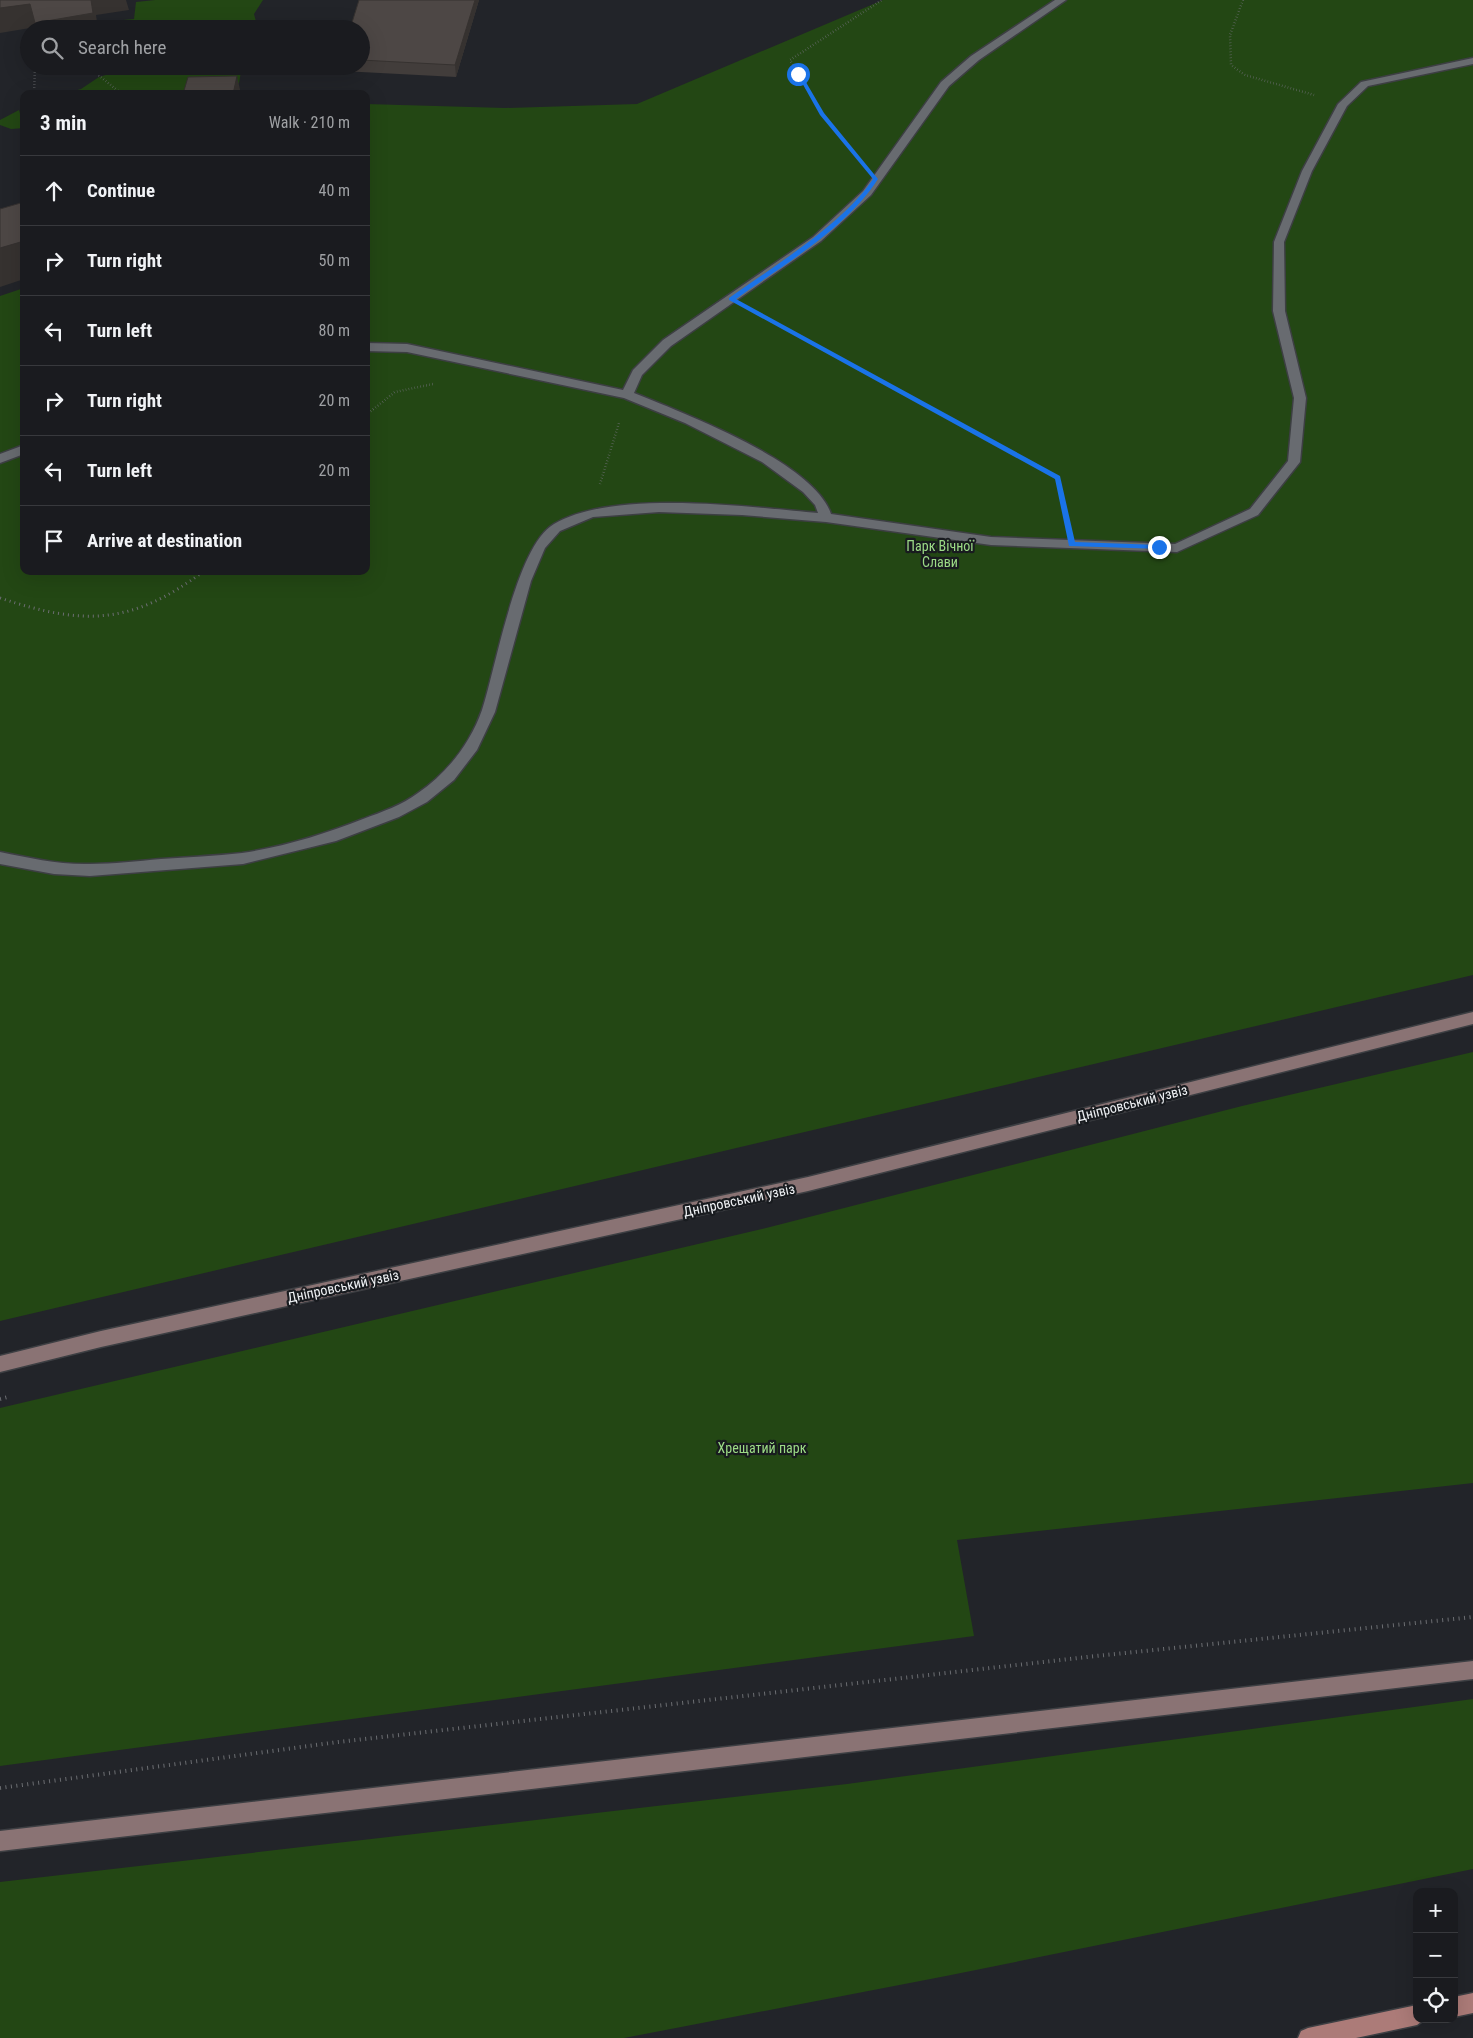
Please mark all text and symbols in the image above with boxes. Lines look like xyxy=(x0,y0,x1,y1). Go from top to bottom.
search box xyxy=(20,20,370,75)
icon: search xyxy=(38,34,66,62)
text: Search here xyxy=(78,36,166,59)
route start xyxy=(787,63,810,86)
text: 3 min xyxy=(40,111,87,135)
text: Walk · 210 m xyxy=(269,113,350,132)
icon: ahead xyxy=(40,177,68,205)
text: Continue xyxy=(87,179,155,202)
text: 40 m xyxy=(318,181,350,200)
icon: right xyxy=(40,247,68,275)
text: Turn right xyxy=(87,249,162,272)
text: 50 m xyxy=(318,251,350,270)
icon: left xyxy=(40,317,68,345)
text: Turn left xyxy=(87,319,152,342)
text: 80 m xyxy=(318,321,350,340)
icon: right xyxy=(40,387,68,415)
text: Turn right xyxy=(87,389,162,412)
text: 20 m xyxy=(318,391,350,410)
icon: left xyxy=(40,457,68,485)
text: Turn left xyxy=(87,459,152,482)
text: 20 m xyxy=(318,461,350,480)
icon: arrive xyxy=(40,527,68,555)
text: Arrive at destination xyxy=(87,529,242,552)
route end xyxy=(1148,536,1171,559)
park label: Парк Вічної Слави xyxy=(906,538,974,570)
street label: Дніпровський узвіз xyxy=(1075,1081,1189,1125)
street label: Дніпровський узвіз xyxy=(682,1180,796,1220)
street label: Дніпровський узвіз xyxy=(286,1266,400,1306)
park label: Хрещатий парк xyxy=(718,1440,807,1456)
map controls xyxy=(1413,1888,1458,2023)
button: + xyxy=(1413,1888,1458,1933)
button: − xyxy=(1413,1933,1458,1978)
button: locate xyxy=(1413,1978,1458,2023)

